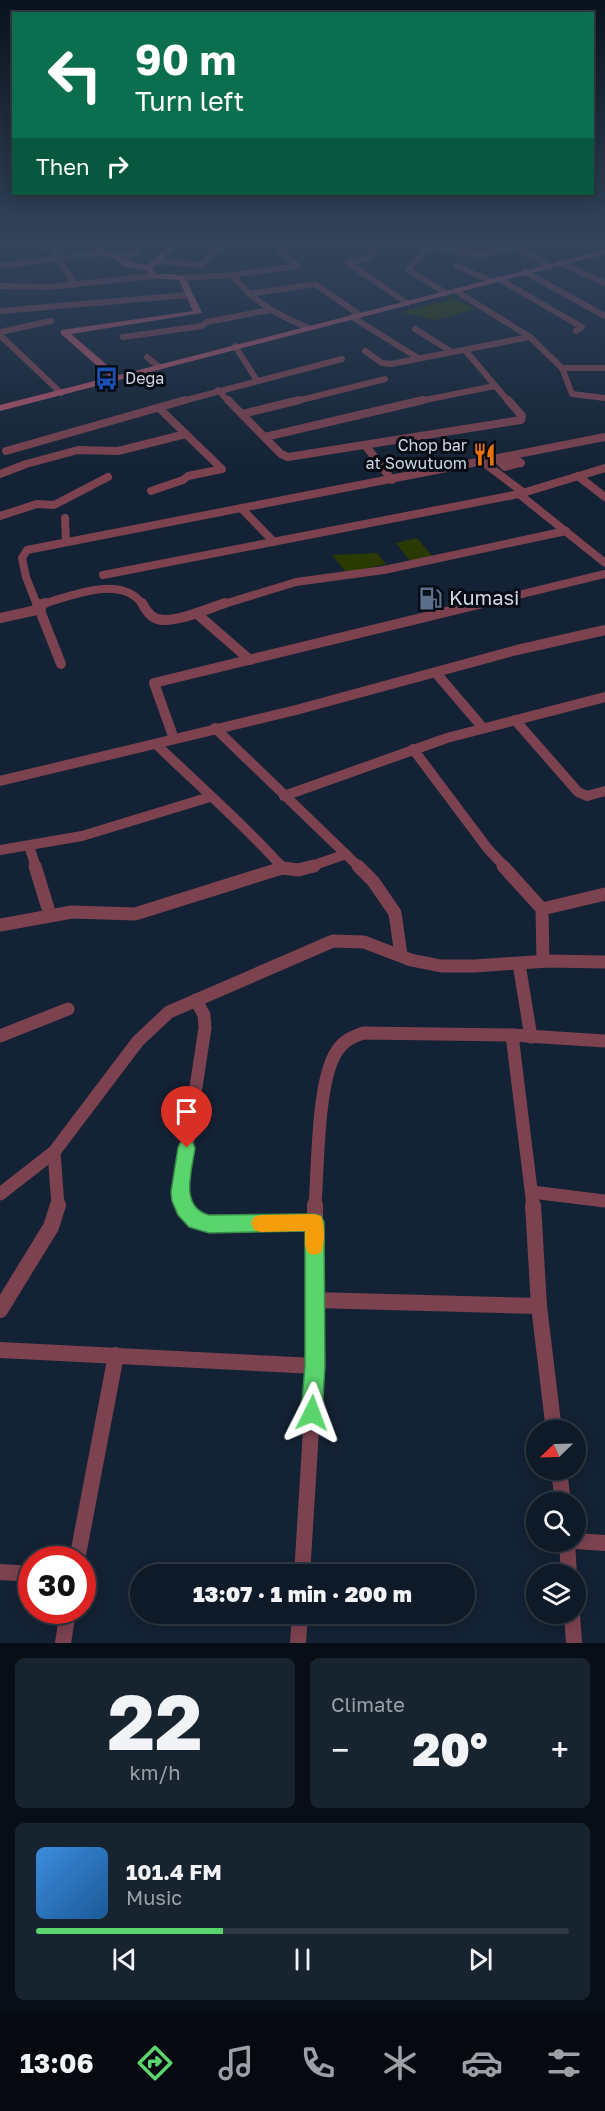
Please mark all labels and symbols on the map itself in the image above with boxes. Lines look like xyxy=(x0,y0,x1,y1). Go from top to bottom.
bus stop icon: Dega xyxy=(94,365,120,391)
place label: Dega xyxy=(125,368,164,388)
place label: Chop bar at Sowutuom xyxy=(366,435,467,473)
restaurant icon: Chop bar at Sowutuom xyxy=(472,441,498,467)
fuel station icon: Kumasi xyxy=(418,585,444,611)
place label: Kumasi xyxy=(449,585,519,609)
pin xyxy=(161,1086,212,1148)
position arrow xyxy=(280,1381,344,1445)
north arrow xyxy=(526,1420,586,1480)
speed limit sign: 30 xyxy=(18,1546,96,1624)

